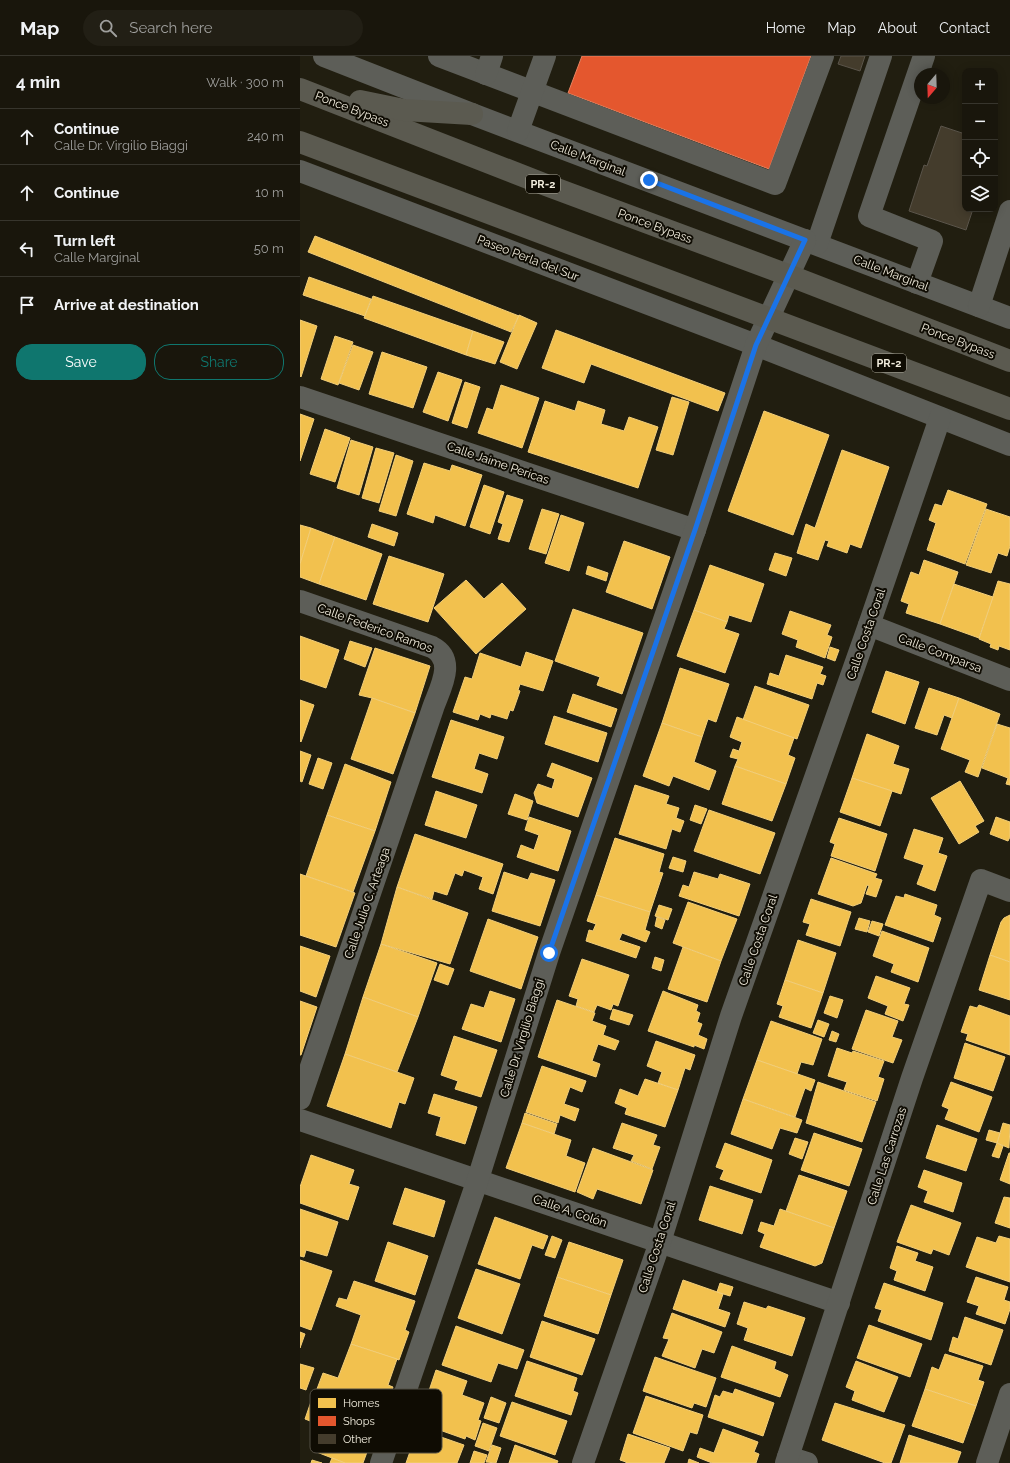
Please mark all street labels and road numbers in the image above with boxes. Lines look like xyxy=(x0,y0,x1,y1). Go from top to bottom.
street label: Ponce Bypass xyxy=(313,88,391,130)
street label: Calle Marginal xyxy=(548,137,628,179)
road number: PR-2 xyxy=(526,175,560,193)
street label: Ponce Bypass xyxy=(616,206,694,246)
street label: Paseo Perla del Sur xyxy=(475,232,581,284)
street label: Calle Marginal xyxy=(851,252,931,294)
street label: Ponce Bypass xyxy=(919,320,997,362)
road number: PR-2 xyxy=(872,354,906,372)
street label: Calle Jaime Pericas xyxy=(445,439,551,487)
street label: Calle Costa Coral xyxy=(844,586,888,681)
street label: Calle Federico Ramos xyxy=(316,601,435,655)
street label: Calle Comparsa xyxy=(896,631,984,675)
street label: Calle Julio C. Arteaga xyxy=(341,845,393,961)
street label: Calle Costa Coral xyxy=(736,892,780,987)
street label: Calle Dr. Virgilio Biaggi xyxy=(497,977,547,1099)
street label: Calle Las Carrozas xyxy=(865,1105,909,1207)
street label: Calle A. Colón xyxy=(531,1192,609,1230)
street label: Calle Costa Coral xyxy=(636,1199,679,1295)

